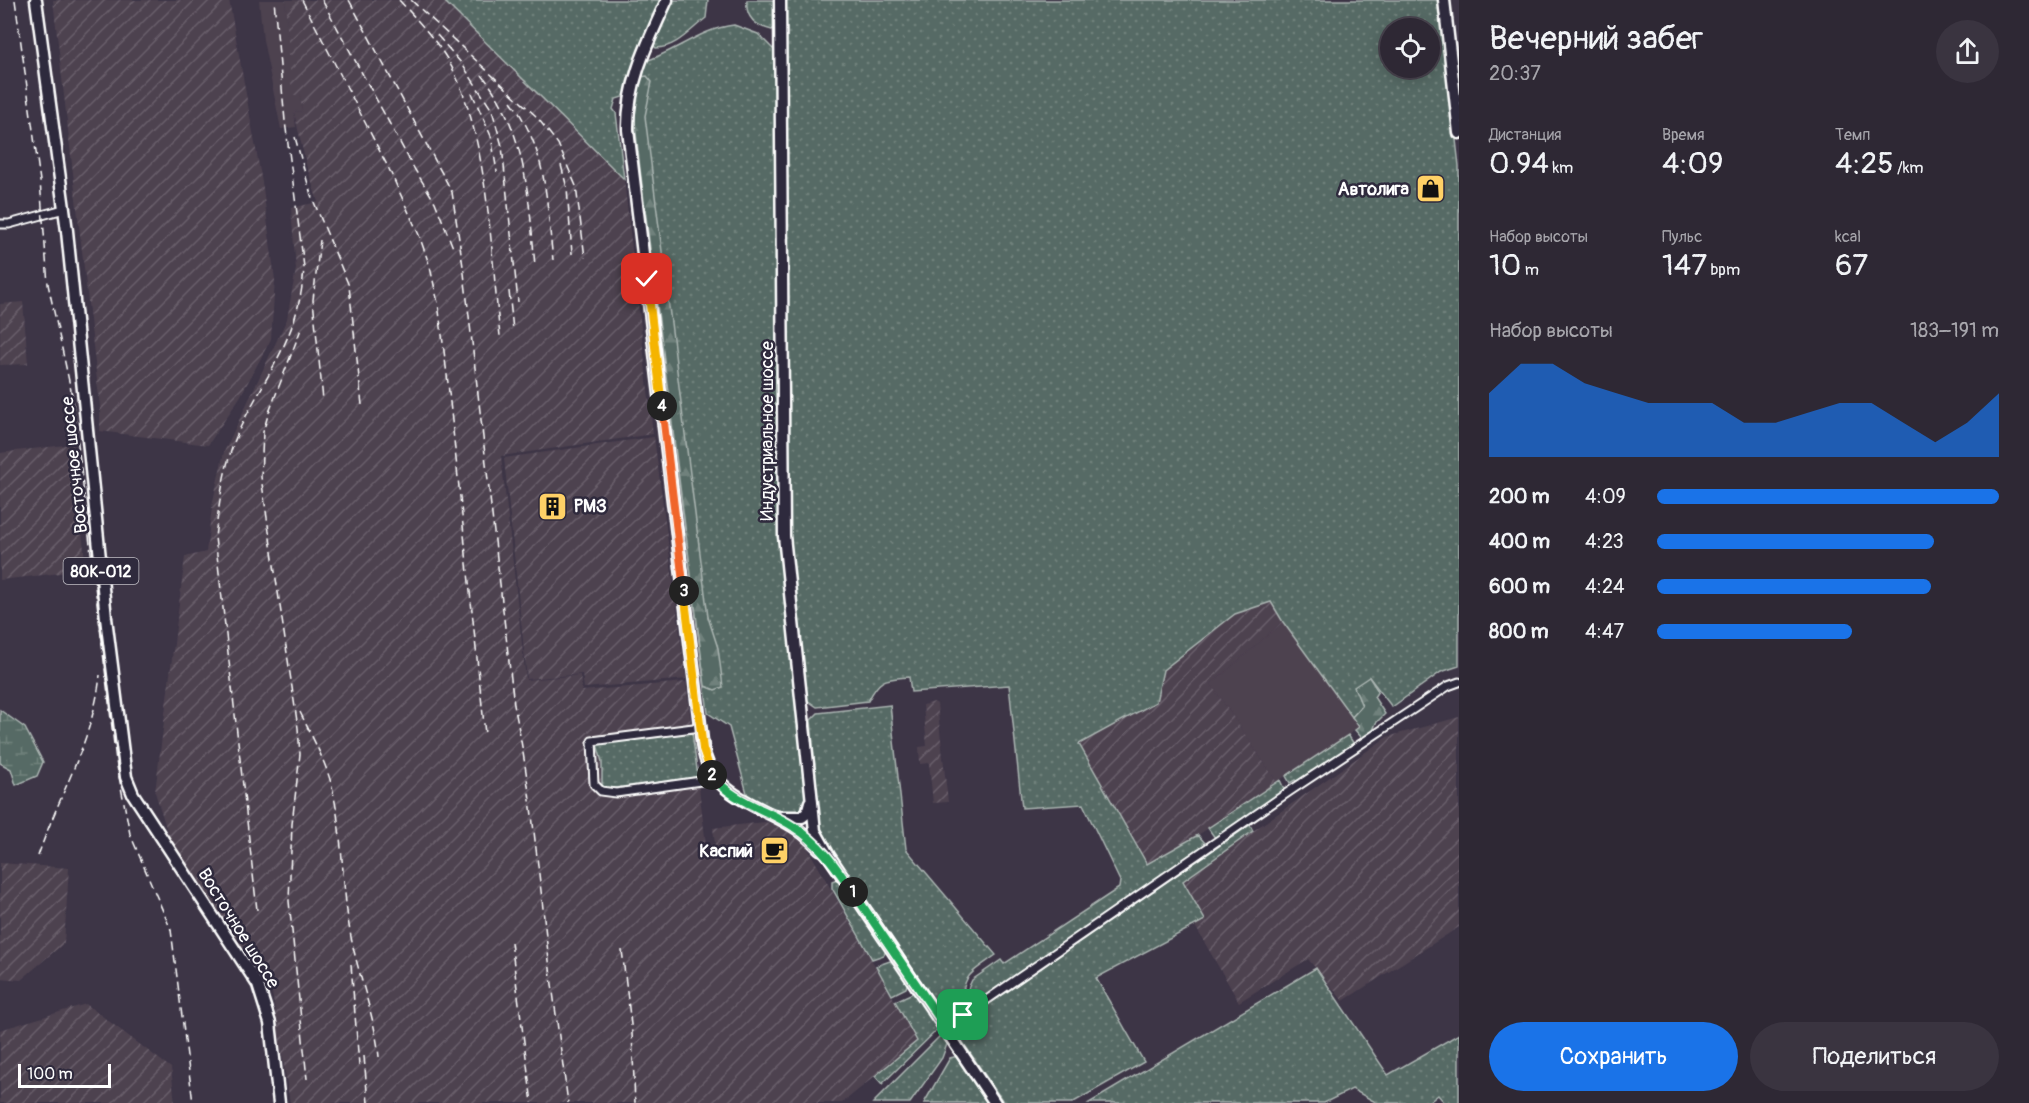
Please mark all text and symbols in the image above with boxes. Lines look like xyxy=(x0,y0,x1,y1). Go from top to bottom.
map controls xyxy=(1380,18,1440,78)
button: locate xyxy=(1380,18,1440,78)
text: Вечерний забег xyxy=(1489,18,1703,59)
button: share xyxy=(1936,20,1999,83)
text: 20:37 xyxy=(1489,61,1541,86)
text: Дистанция xyxy=(1489,125,1562,145)
text: Время xyxy=(1662,125,1705,145)
text: Темп xyxy=(1835,125,1870,145)
text: 0.94 xyxy=(1489,145,1549,182)
text: 4:09 xyxy=(1662,145,1723,182)
text: 4:25 xyxy=(1835,145,1893,182)
text: km xyxy=(1549,158,1573,178)
text: /km xyxy=(1893,158,1924,178)
shop icon: Автолига xyxy=(1414,173,1446,205)
place label: Автолига xyxy=(1338,178,1410,201)
text: Набор высоты xyxy=(1489,227,1588,247)
text: Пульс xyxy=(1662,227,1702,247)
text: kcal xyxy=(1835,227,1861,247)
text: 10 xyxy=(1489,247,1521,284)
text: 147 xyxy=(1662,247,1707,284)
text: 67 xyxy=(1835,247,1868,284)
pin xyxy=(621,253,672,304)
text: m xyxy=(1521,260,1539,280)
text: bpm xyxy=(1707,260,1740,280)
icon: check xyxy=(630,262,663,295)
text: Набор высоты xyxy=(1489,318,1613,343)
text: 183–191 m xyxy=(1910,318,1999,343)
street label: Индустриальное шоссе xyxy=(756,341,779,521)
pin: 4 xyxy=(647,391,677,421)
street label: Восточное шоссе xyxy=(56,395,93,534)
text: 4 xyxy=(657,396,667,416)
text: 200 m xyxy=(1489,484,1550,509)
text: 4:09 xyxy=(1585,484,1626,509)
building icon: РМЗ xyxy=(537,490,569,522)
place label: РМЗ xyxy=(574,495,607,518)
text: 400 m xyxy=(1489,529,1550,554)
text: 4:23 xyxy=(1585,529,1624,554)
road number: 80К-012 xyxy=(63,558,138,584)
text: 600 m xyxy=(1489,574,1550,599)
text: 4:24 xyxy=(1585,574,1625,599)
pin: 3 xyxy=(669,576,699,606)
text: 3 xyxy=(680,581,688,601)
text: 800 m xyxy=(1489,619,1549,644)
text: 4:47 xyxy=(1585,619,1624,644)
pin: 2 xyxy=(697,760,727,790)
text: 2 xyxy=(708,765,716,785)
cafe icon: Каспий xyxy=(758,835,790,867)
place label: Каспий xyxy=(699,840,753,863)
street label: Восточное шоссе xyxy=(192,864,285,993)
pin: 1 xyxy=(838,877,868,907)
text: 1 xyxy=(850,882,856,902)
pin xyxy=(937,989,988,1040)
icon: arrive xyxy=(946,998,979,1031)
button: Сохранить xyxy=(1489,1022,1738,1091)
button: Поделиться xyxy=(1750,1022,1999,1091)
scale bar xyxy=(18,1061,111,1088)
text: 100 m xyxy=(27,1064,73,1084)

